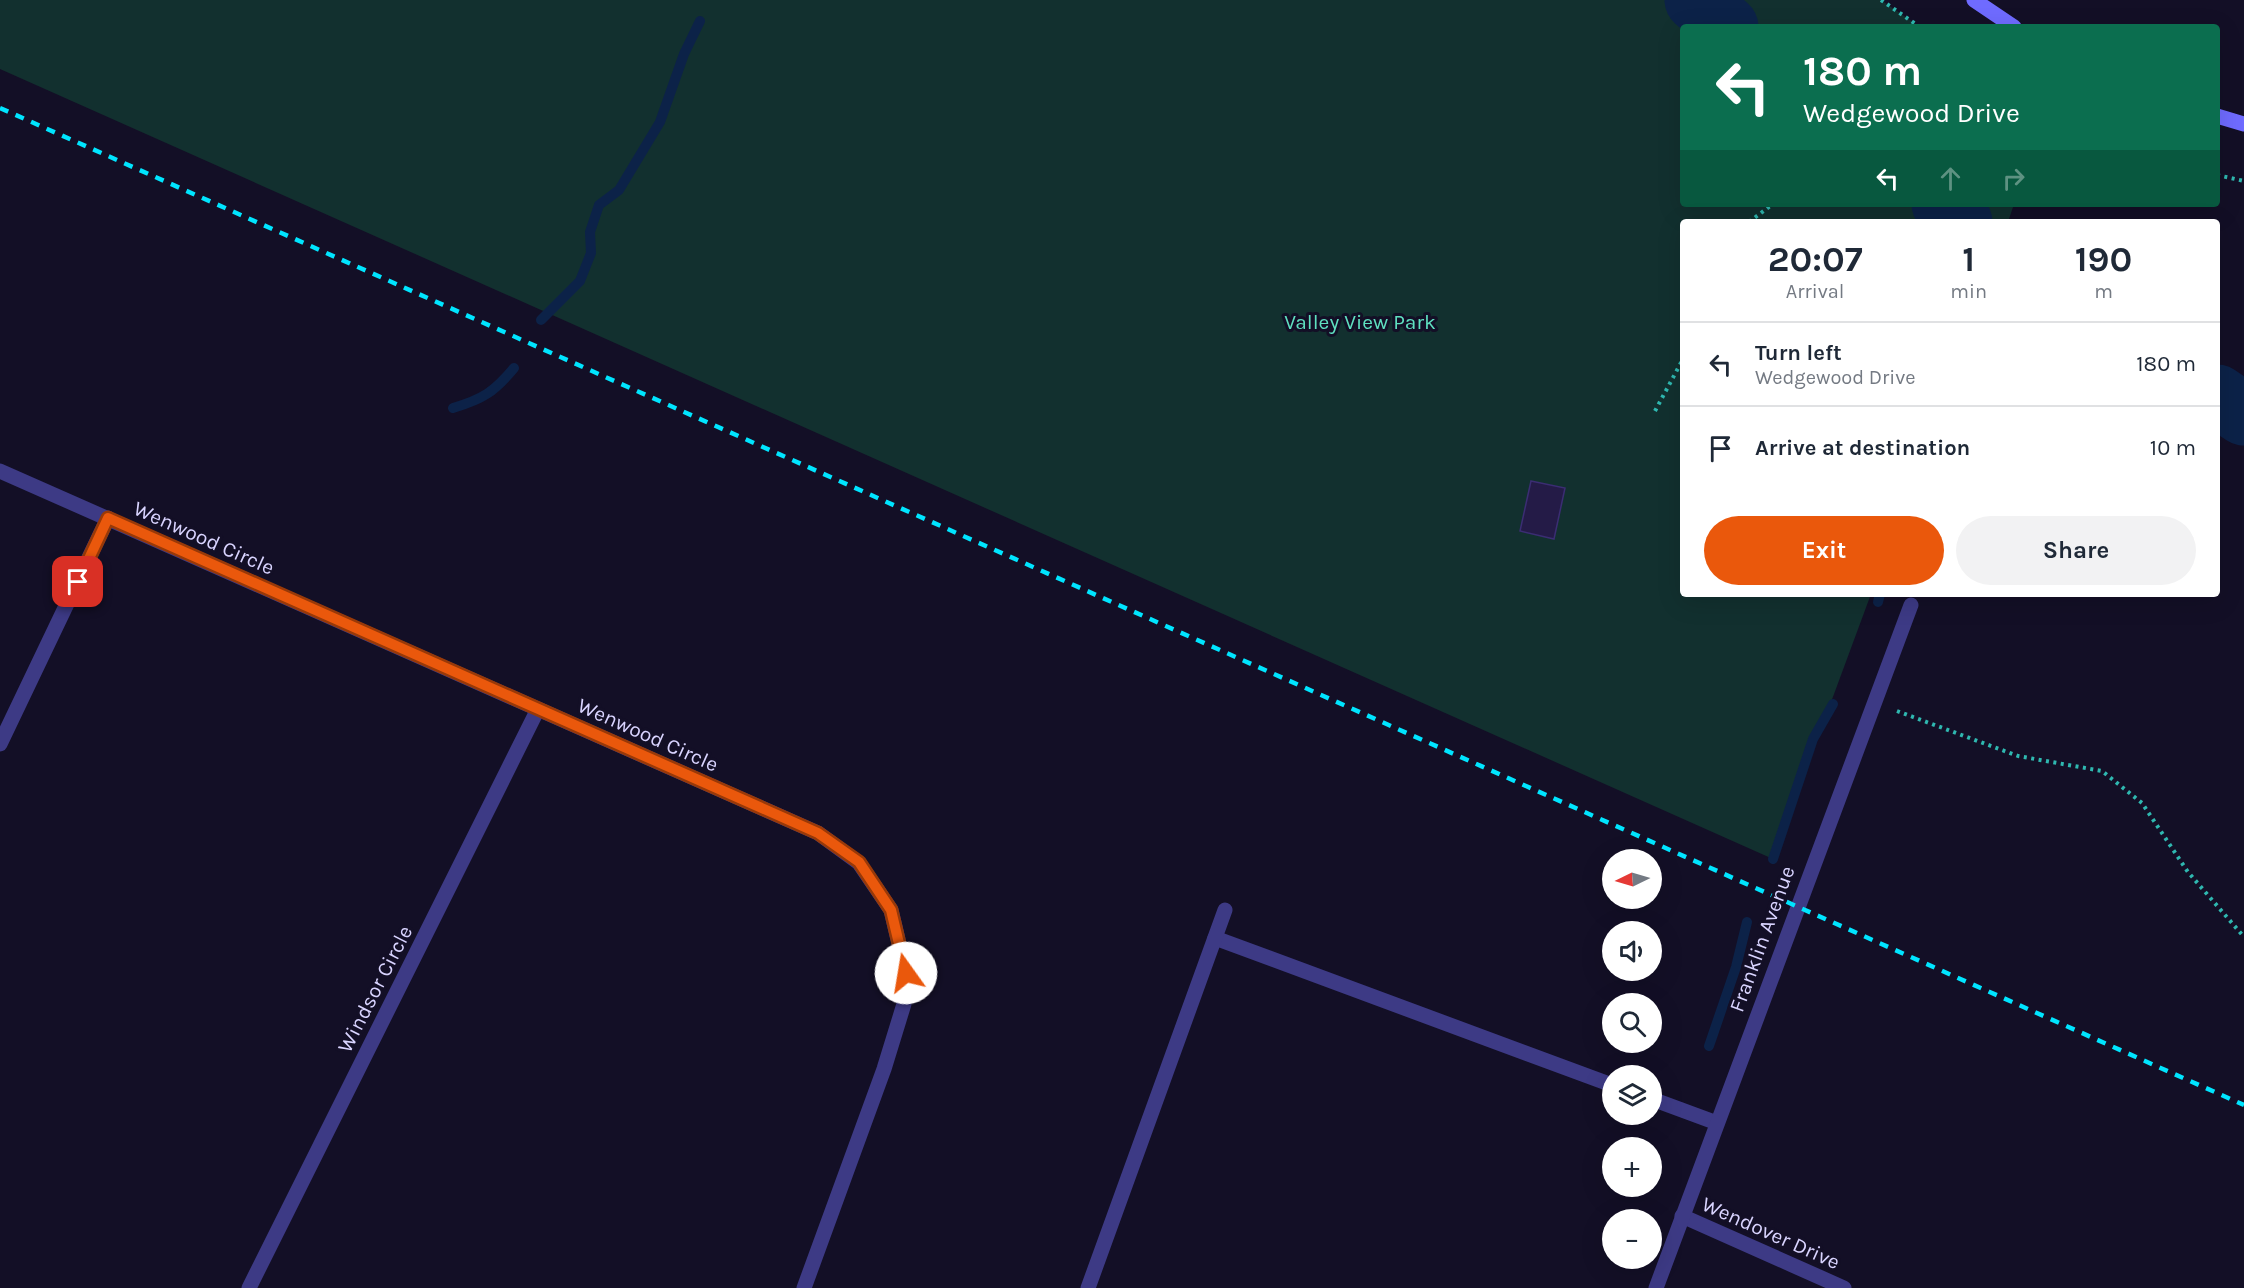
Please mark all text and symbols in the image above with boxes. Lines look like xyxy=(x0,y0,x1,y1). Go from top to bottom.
text: 180 m xyxy=(1803,46,1922,96)
icon: left xyxy=(1704,48,1782,126)
text: Wedgewood Drive xyxy=(1803,97,2020,129)
icon: left xyxy=(1871,162,1904,195)
icon: ahead xyxy=(1934,162,1967,195)
icon: right xyxy=(1997,162,2030,195)
text: 20:07 xyxy=(1768,238,1863,280)
text: 1 xyxy=(1962,238,1975,280)
text: 190 xyxy=(2075,238,2132,280)
text: Arrival xyxy=(1786,280,1844,303)
text: min xyxy=(1950,280,1987,303)
text: m xyxy=(2094,280,2113,303)
park label: Valley View Park xyxy=(1284,310,1436,334)
text: Turn left xyxy=(1755,340,1842,366)
icon: left xyxy=(1704,348,1737,381)
text: 180 m xyxy=(2136,351,2196,377)
text: Wedgewood Drive xyxy=(1755,366,1916,389)
icon: arrive xyxy=(1704,432,1737,465)
text: Arrive at destination xyxy=(1755,435,1970,461)
text: 10 m xyxy=(2150,435,2196,461)
street label: Wenwood Circle xyxy=(130,496,278,580)
button: Exit xyxy=(1704,516,1944,585)
button: Share xyxy=(1956,516,2196,585)
pin xyxy=(52,556,103,607)
icon: arrive xyxy=(61,565,94,598)
street label: Wenwood Circle xyxy=(574,693,722,777)
north arrow xyxy=(1602,849,1662,909)
map controls xyxy=(1602,849,1662,1269)
street label: Franklin Avenue xyxy=(1724,863,1800,1015)
street label: Windsor Circle xyxy=(333,921,417,1057)
button: sound xyxy=(1602,921,1662,981)
position arrow xyxy=(874,941,938,1005)
button: search xyxy=(1602,993,1662,1053)
button: layers xyxy=(1602,1065,1662,1125)
button: + xyxy=(1602,1137,1662,1197)
street label: Wendover Drive xyxy=(1698,1192,1844,1274)
button: − xyxy=(1602,1209,1662,1269)

